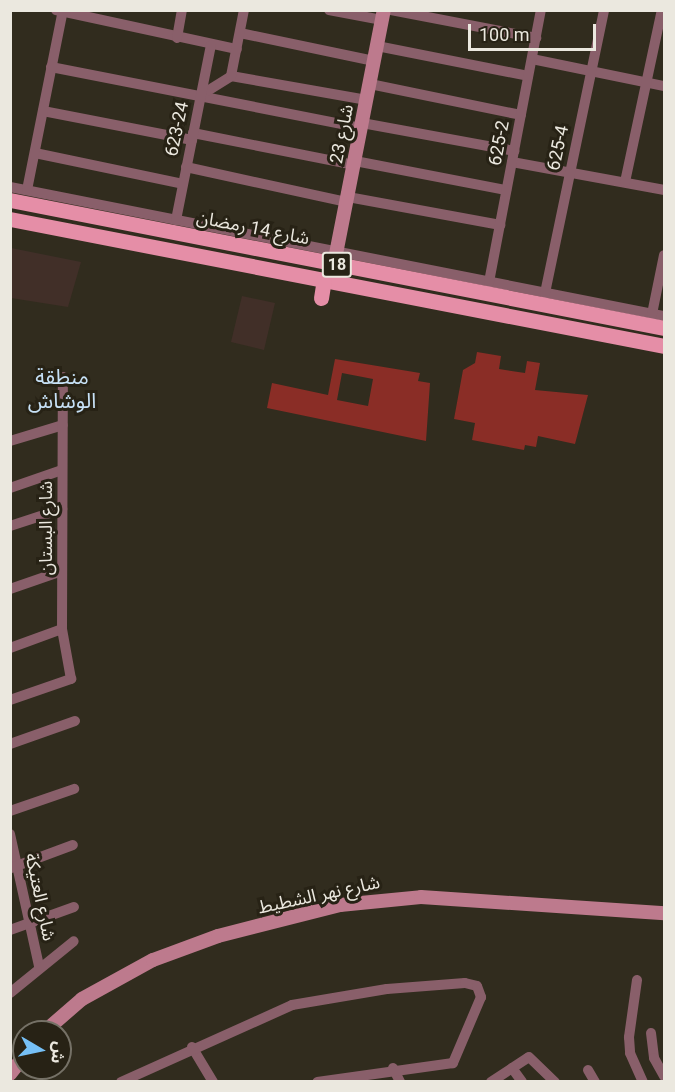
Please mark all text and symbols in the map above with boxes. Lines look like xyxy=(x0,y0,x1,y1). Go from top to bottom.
scale bar xyxy=(471,12,598,50)
text: 100 m xyxy=(479,24,530,45)
street label: 623-24 xyxy=(161,100,193,158)
street label: شارع 23 xyxy=(326,103,358,165)
street label: 625-2 xyxy=(484,119,514,167)
street label: 625-4 xyxy=(543,124,573,172)
street label: شارع 14 رمضان xyxy=(195,207,311,249)
road number: 18 xyxy=(320,252,354,278)
district label: منطقة الوشاش xyxy=(28,364,96,414)
street label: شارع البستان xyxy=(35,481,57,575)
street label: شارع العتيکة xyxy=(20,851,60,943)
street label: شارع نهر الشطيط xyxy=(256,872,382,918)
north arrow xyxy=(12,1020,72,1080)
text: ش xyxy=(47,1040,69,1065)

